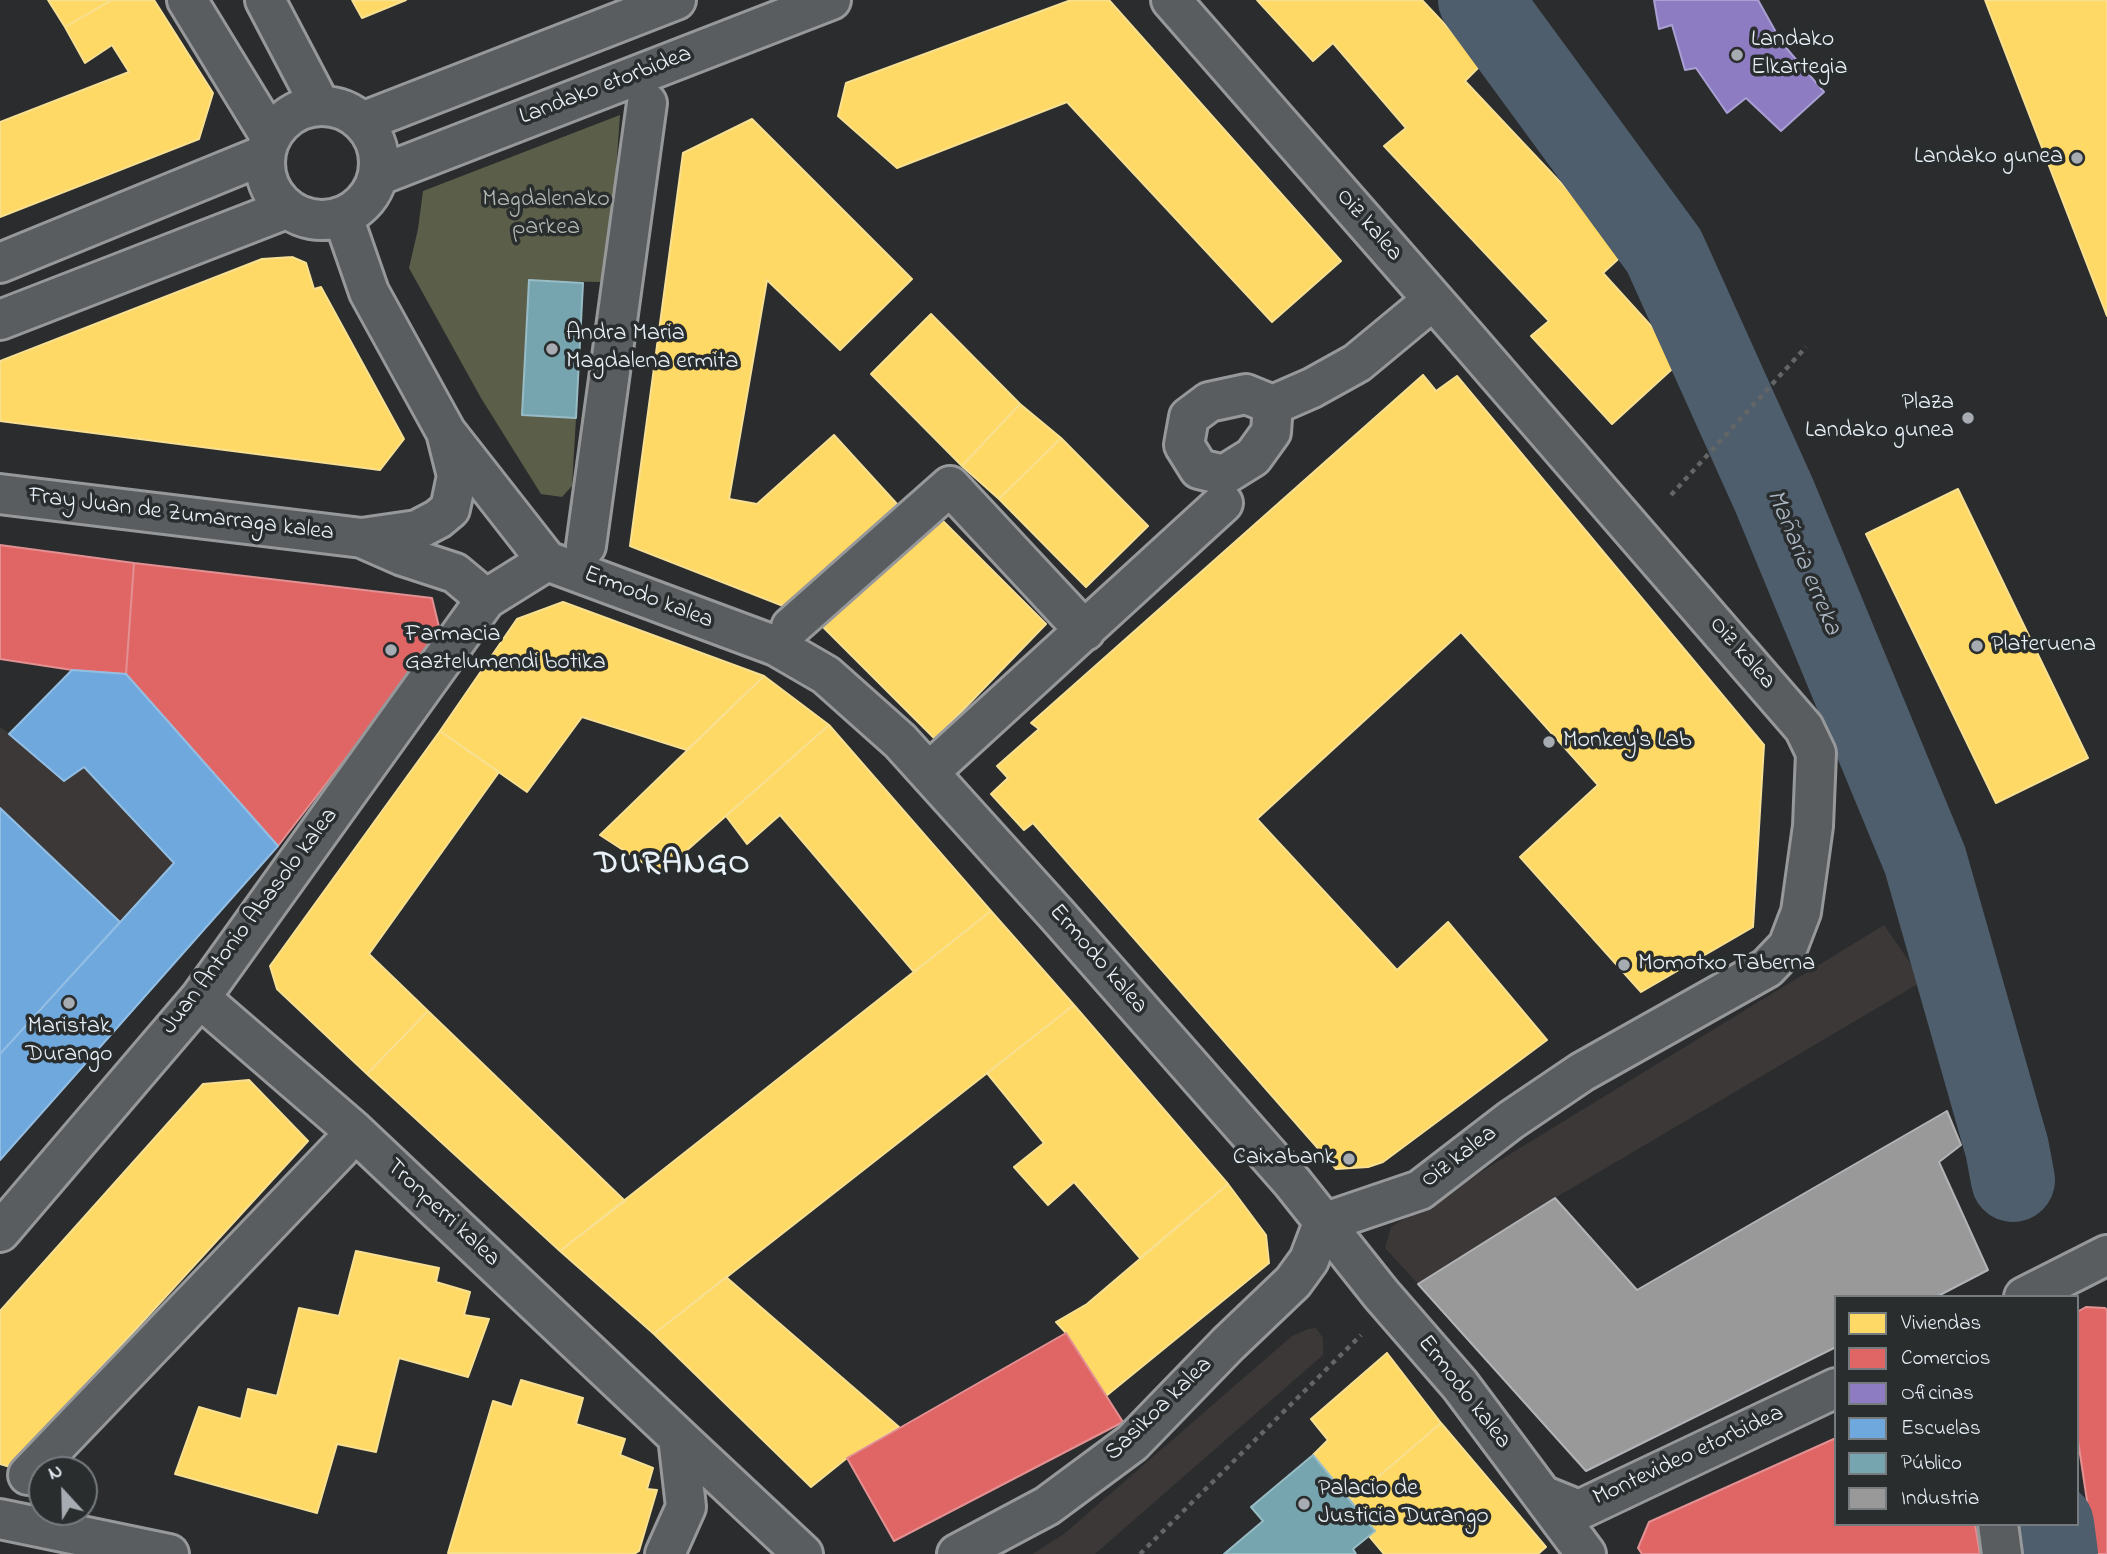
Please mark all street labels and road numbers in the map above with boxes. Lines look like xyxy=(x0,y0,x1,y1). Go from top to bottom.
street label: Landako etorbidea xyxy=(516,41,696,133)
street label: Oiz kalea xyxy=(1328,184,1408,268)
street label: Fray Juan de Zumarraga kalea xyxy=(27,483,335,549)
street label: Ermodo kalea xyxy=(579,561,717,637)
street label: Oiz kalea xyxy=(1701,612,1781,696)
street label: Juan Antonio Abasolo kalea xyxy=(156,803,346,1041)
street label: Ermodo kalea xyxy=(1041,899,1153,1021)
street label: Oiz kalea xyxy=(1416,1120,1504,1196)
street label: Tronperri kalea xyxy=(379,1154,505,1274)
street label: Ermodo kalea xyxy=(1410,1330,1516,1456)
street label: Sasikoa kalea xyxy=(1100,1352,1220,1468)
street label: Montevideo etorbidea xyxy=(1589,1400,1789,1514)

